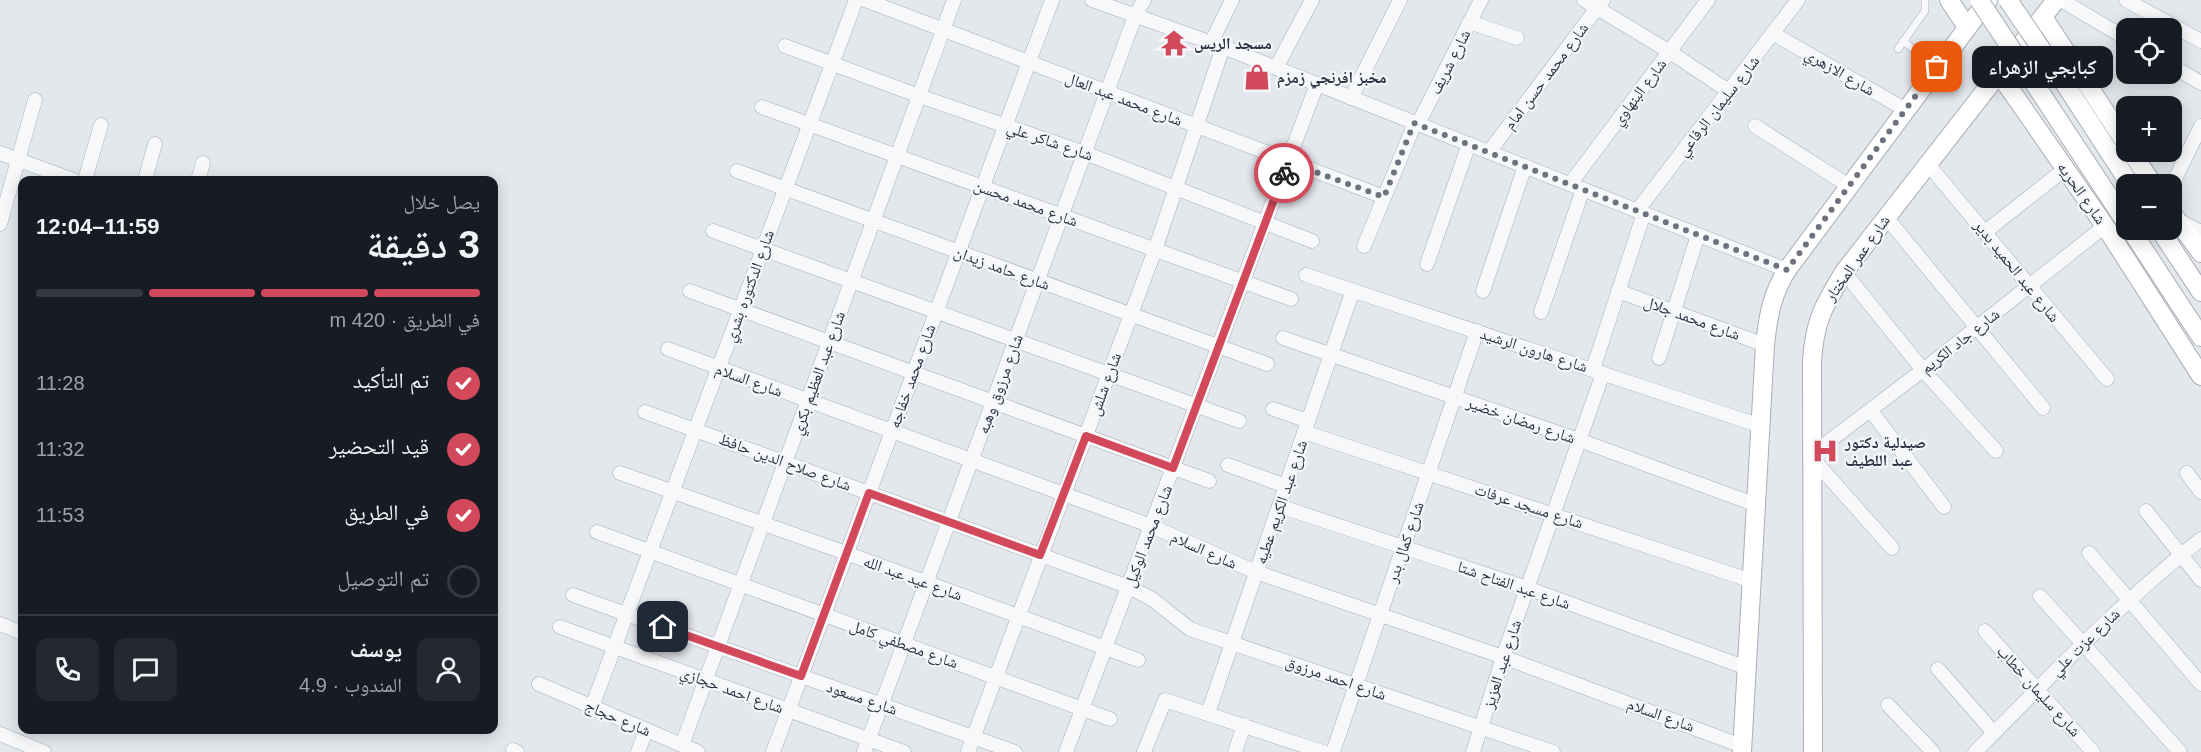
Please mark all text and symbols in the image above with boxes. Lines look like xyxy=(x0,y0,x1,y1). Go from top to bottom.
map controls xyxy=(2116,18,2182,240)
button: locate xyxy=(2116,18,2182,84)
street label: شارع محمد حسن امام xyxy=(1500,19,1593,134)
street label: شارع شريف xyxy=(1426,27,1475,98)
temple icon: مسجد الريس xyxy=(1159,28,1189,58)
place label: مسجد الريس xyxy=(1194,35,1272,53)
pin xyxy=(1911,41,1962,92)
street label: شارع الازهري xyxy=(1800,45,1878,102)
callout: كبابجي الزهراء xyxy=(1973,46,2114,88)
icon: bag xyxy=(1920,50,1953,83)
street label: شارع سليمان الرفاعي xyxy=(1673,52,1766,162)
street label: شارع البنهاوي xyxy=(1608,55,1673,131)
text: كبابجي الزهراء xyxy=(1988,56,2097,78)
shop icon: مخبز افرنجي زمزم xyxy=(1242,62,1272,92)
street label: شارع محمد عبد العال xyxy=(1063,69,1185,131)
place label: مخبز افرنجي زمزم xyxy=(1277,69,1387,89)
button: + xyxy=(2116,96,2182,162)
street label: شارع شاكر علي xyxy=(1003,118,1095,168)
courier xyxy=(1254,143,1314,203)
icon: bike xyxy=(1268,157,1301,190)
street label: شارع الحريه xyxy=(2053,159,2110,228)
button: − xyxy=(2116,174,2182,240)
street label: شارع محمد محسن xyxy=(971,176,1080,232)
text: يصل خلال xyxy=(403,191,480,213)
street label: شارع عمر المختار xyxy=(1821,212,1895,306)
text: 11:59–12:04 xyxy=(36,214,160,239)
street label: شارع عبد الحميد بدير xyxy=(1969,216,2063,327)
text: 3 دقيقة xyxy=(366,223,480,266)
street label: شارع الدكتوره بشري xyxy=(721,228,781,346)
street label: شارع حامد زيدان xyxy=(951,243,1052,295)
street label: شارع محمد جلال xyxy=(1641,293,1742,345)
street label: شارع جاد الكريم xyxy=(1917,305,2004,379)
text: في الطريق · 420 m xyxy=(330,309,480,331)
street label: شارع عبد العظيم بكري xyxy=(788,309,852,439)
street label: شارع محمد خفاجه xyxy=(885,322,941,431)
street label: شارع هارون الرشيد xyxy=(1477,325,1590,377)
street label: شارع مرزوق وهبه xyxy=(974,332,1028,437)
street label: شارع شلش xyxy=(1086,350,1126,418)
street label: شارع السلام xyxy=(712,360,785,402)
icon: check xyxy=(447,367,480,400)
text: تم التأكيد xyxy=(353,368,429,393)
text: 11:28 xyxy=(36,372,85,394)
street label: شارع رمضان خضير xyxy=(1463,393,1577,448)
street label: شارع صلاح الدين حافظ xyxy=(716,430,853,496)
icon: check xyxy=(447,433,480,466)
text: قيد التحضير xyxy=(329,434,429,459)
place label: صيدلية دكتور عبد اللطيف xyxy=(1844,434,1926,469)
hospital icon: صيدلية دكتور عبد اللطيف xyxy=(1810,436,1840,466)
text: 11:32 xyxy=(36,438,85,460)
street label: شارع عبد الكريم عطيه xyxy=(1252,438,1312,567)
street label: شارع مسجد عرفات xyxy=(1472,480,1585,533)
street label: شارع محمد الوكيل xyxy=(1121,483,1177,590)
icon: check xyxy=(447,499,480,532)
street label: شارع كمال بدر xyxy=(1383,499,1429,586)
text: في الطريق xyxy=(344,500,429,525)
text: 11:53 xyxy=(36,504,85,526)
street label: شارع السلام xyxy=(1168,528,1240,574)
street label: شارع عيد عبد الله xyxy=(861,552,965,606)
street label: شارع عبد الفتاح شتا xyxy=(1455,558,1572,614)
text: تم التوصيل xyxy=(337,566,429,591)
pin xyxy=(637,601,688,652)
street label: شارع عزت علي xyxy=(2047,605,2126,682)
icon: home xyxy=(646,610,679,643)
street label: شارع مصطفي كامل xyxy=(846,617,960,675)
street label: شارع عبد العزيز xyxy=(1479,618,1526,712)
text: يوسف xyxy=(350,637,402,662)
button: phone xyxy=(36,638,99,701)
button: chat xyxy=(114,638,177,701)
button: person xyxy=(417,638,480,701)
street label: شارع سليمان خطاب xyxy=(1992,642,2084,741)
street label: شارع احمد مرزوق xyxy=(1283,653,1389,705)
street label: شارع احمد حجازي xyxy=(677,663,786,720)
text: المندوب · 4.9 xyxy=(299,674,402,696)
street label: شارع مسعود xyxy=(824,678,900,720)
street label: شارع السلام xyxy=(1624,695,1697,737)
street label: شارع حجاج xyxy=(582,697,654,741)

